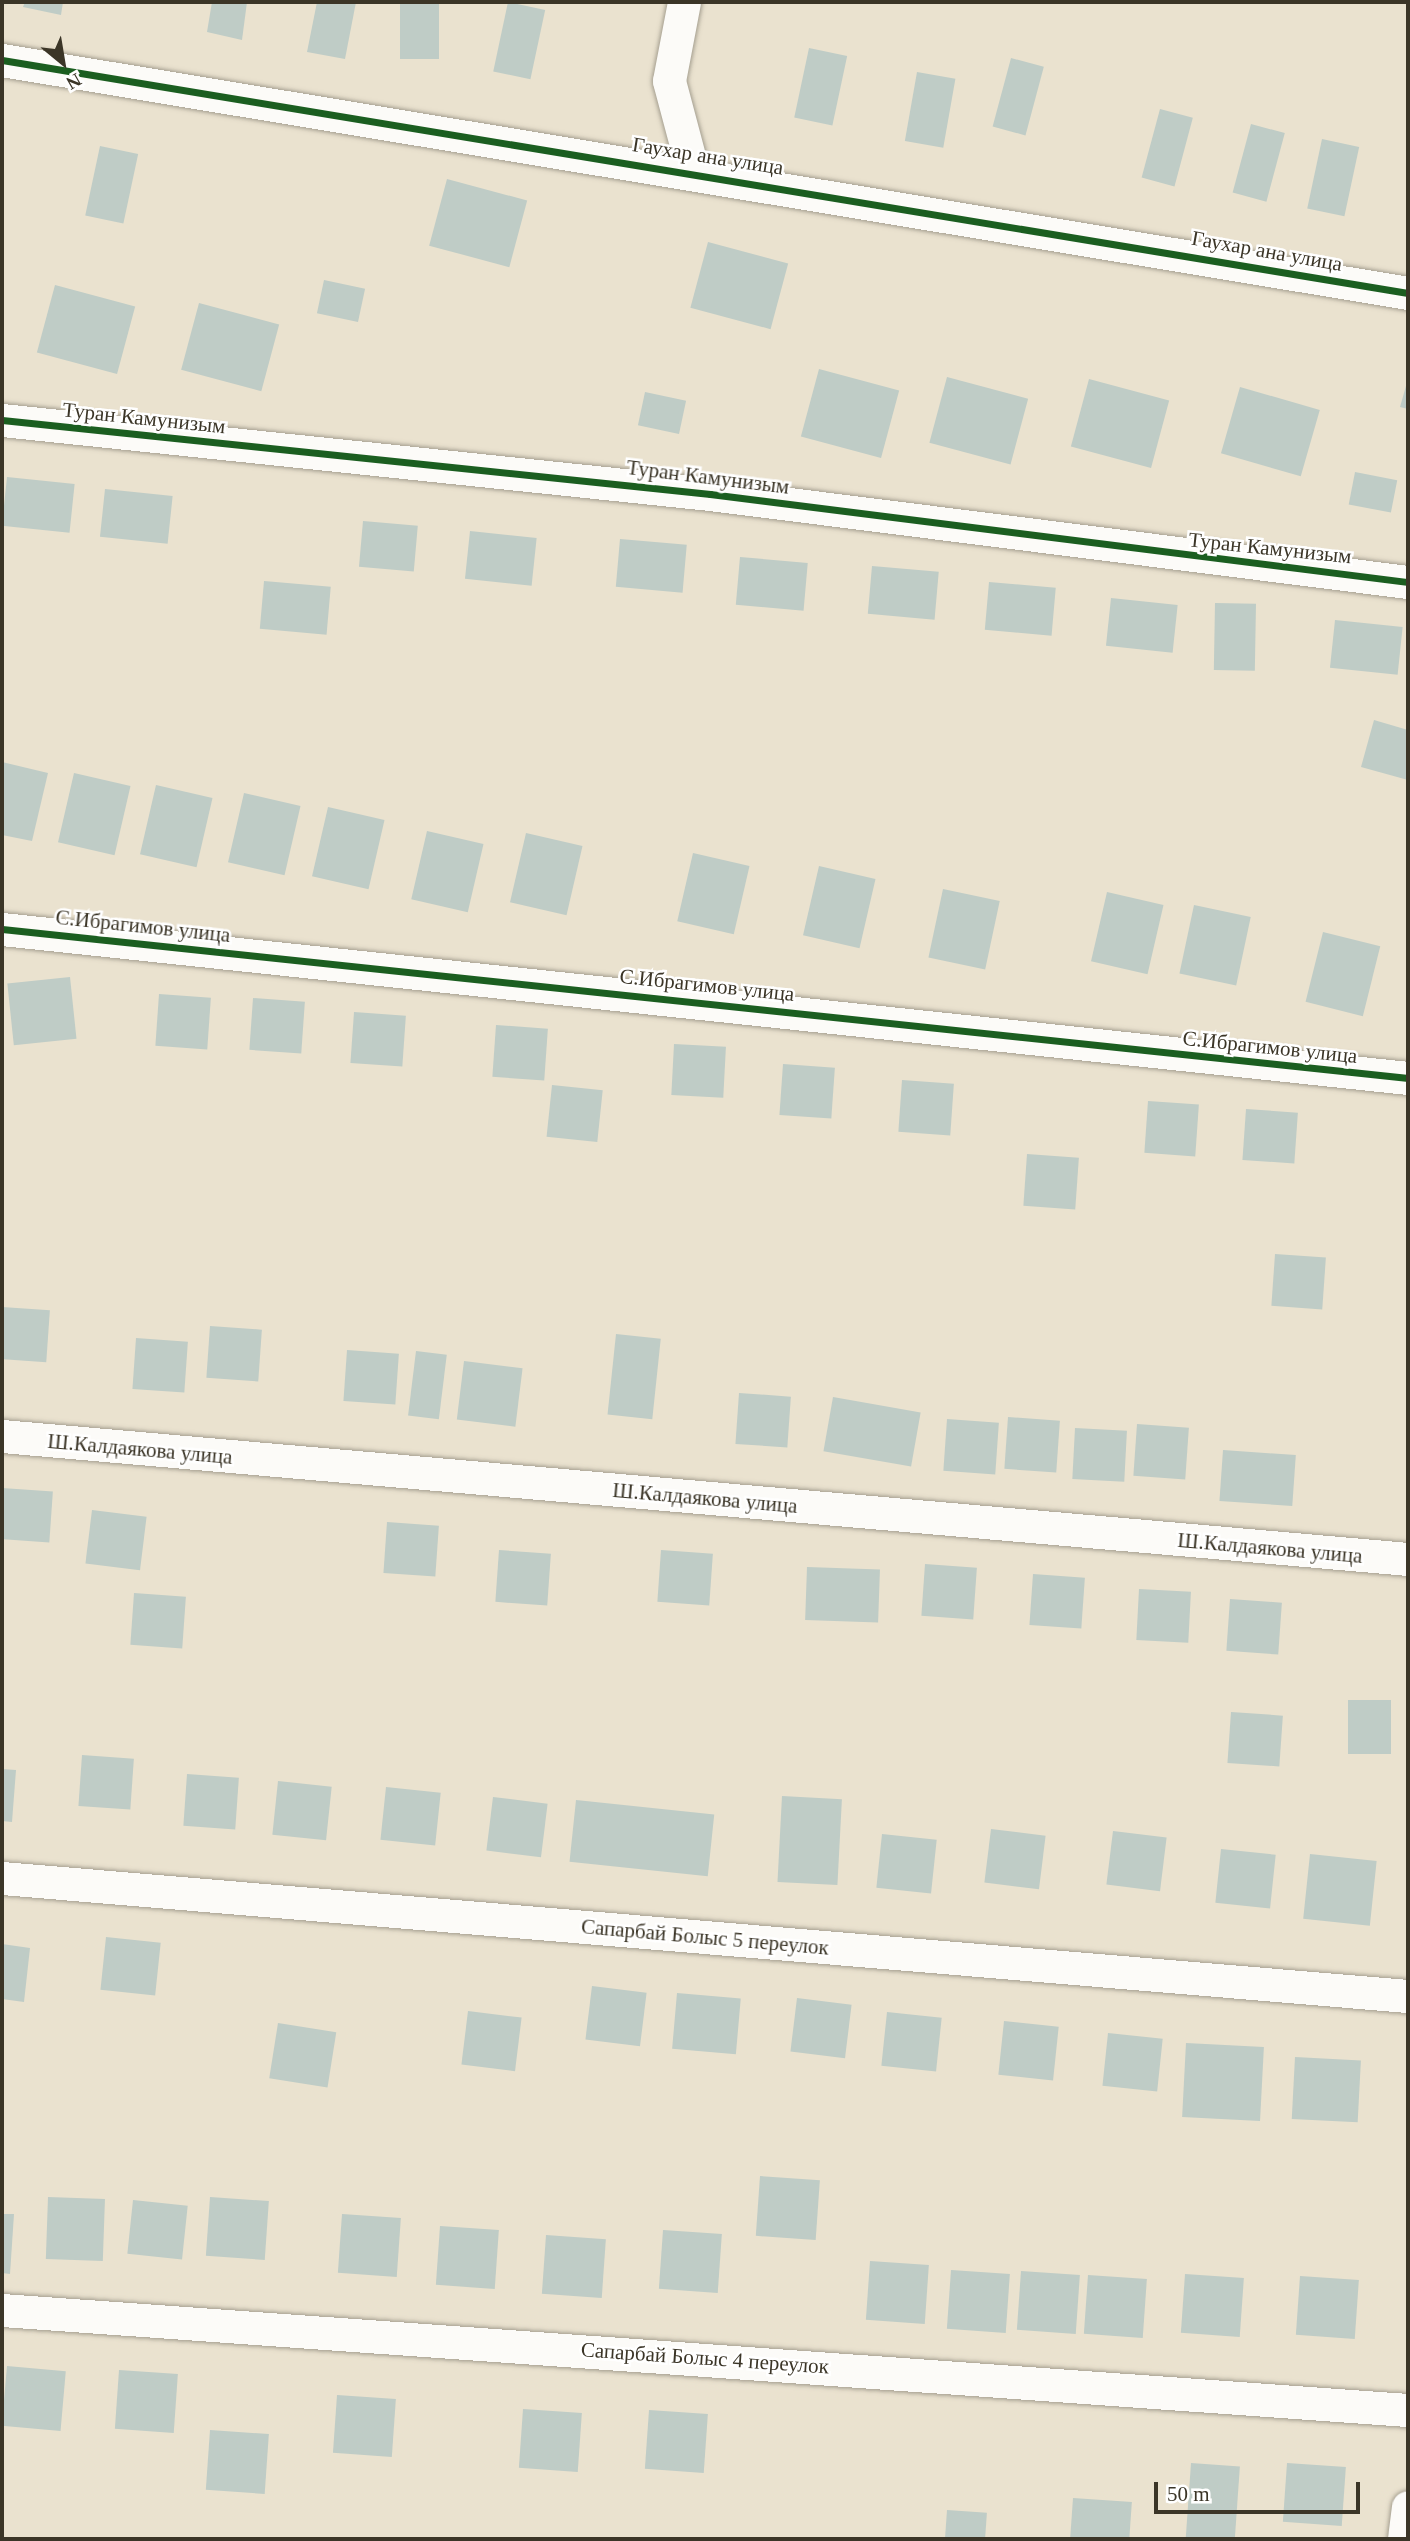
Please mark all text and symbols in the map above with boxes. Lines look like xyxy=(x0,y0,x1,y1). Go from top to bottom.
north arrow xyxy=(28,28,98,98)
text: N xyxy=(63,69,85,94)
street label: Гаухар ана улица xyxy=(631,132,785,180)
street label: Гаухар ана улица xyxy=(1190,225,1344,277)
street label: Туран Камунизым xyxy=(61,397,227,439)
street label: Туран Камунизым xyxy=(625,455,791,499)
street label: Туран Камунизым xyxy=(1187,527,1353,569)
street label: С.Ибрагимов улица xyxy=(54,904,232,948)
street label: С.Ибрагимов улица xyxy=(618,963,796,1007)
street label: С.Ибрагимов улица xyxy=(1181,1025,1359,1069)
street label: Ш.Калдаякова улица xyxy=(46,1428,234,1470)
street label: Ш.Калдаякова улица xyxy=(611,1477,799,1519)
street label: Ш.Калдаякова улица xyxy=(1176,1527,1364,1569)
street label: Сапарбай Болыс 5 переулок xyxy=(580,1914,830,1960)
street label: Сапарбай Болыс 4 переулок xyxy=(580,2337,830,2379)
scale bar xyxy=(1158,2468,1364,2512)
text: 50 m xyxy=(1167,2482,1210,2506)

